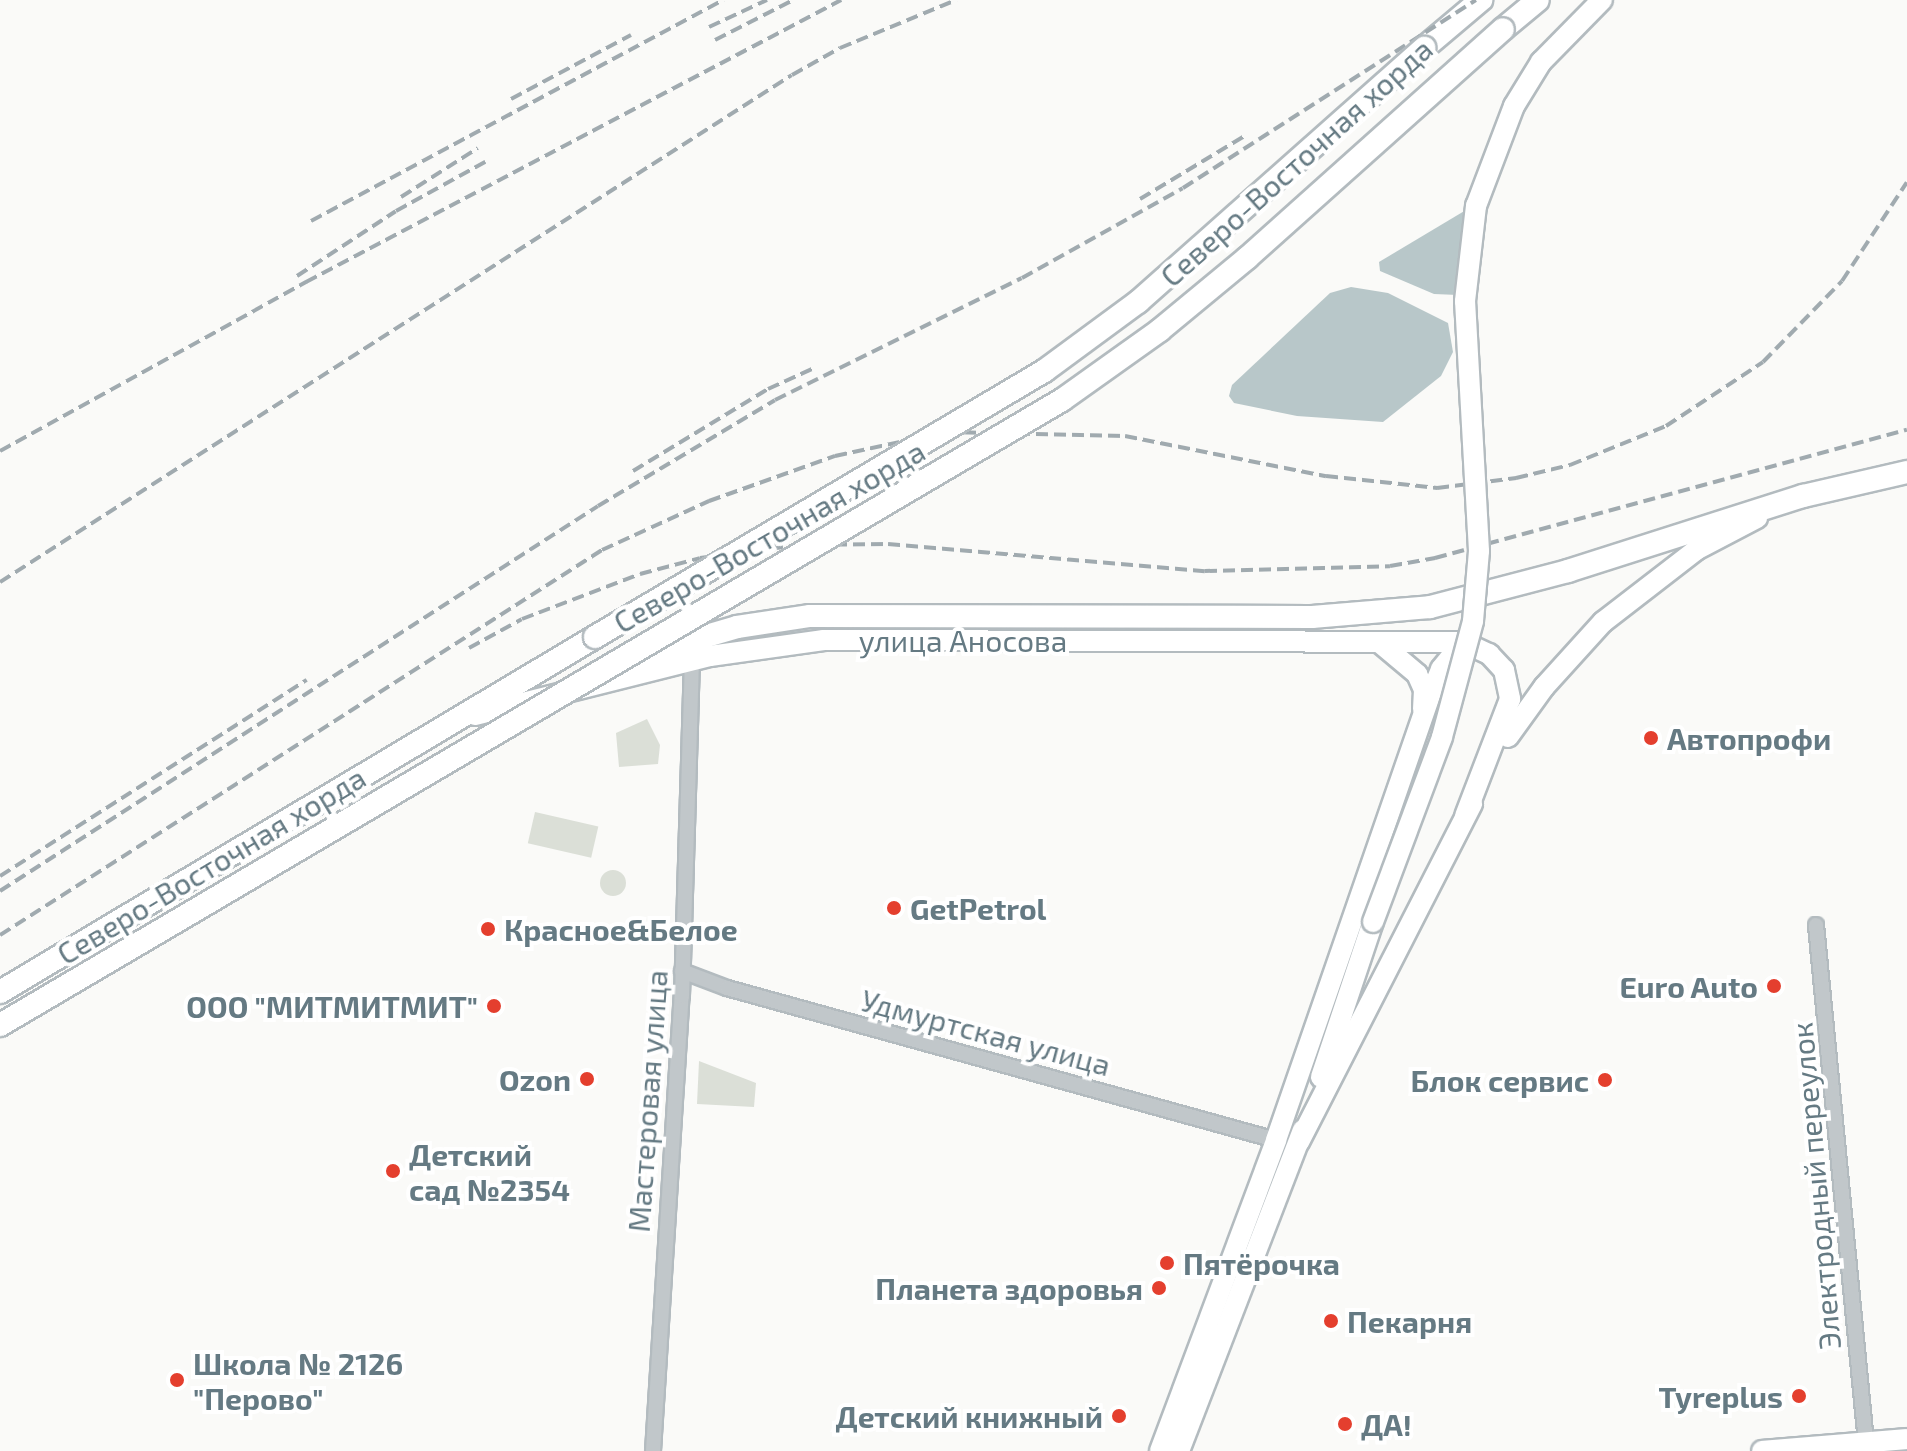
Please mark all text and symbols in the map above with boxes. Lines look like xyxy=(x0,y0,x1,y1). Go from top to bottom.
street label: Северо-Восточная хорда xyxy=(1153,30,1439,294)
street label: Северо-Восточная хорда xyxy=(607,432,931,640)
street label: улица Аносова xyxy=(859,622,1067,658)
place label: Автопрофи xyxy=(1667,720,1831,756)
marker: Автопрофи xyxy=(1642,729,1660,747)
street label: Северо-Восточная хорда xyxy=(50,759,372,971)
place label: GetPetrol xyxy=(910,890,1046,926)
marker: GetPetrol xyxy=(885,899,903,917)
place label: Красное&Белое xyxy=(504,911,738,947)
marker: Красное&Белое xyxy=(479,920,497,938)
place label: Euro Auto xyxy=(1619,968,1758,1004)
street label: Мастеровая улица xyxy=(620,969,674,1233)
marker: Euro Auto xyxy=(1765,977,1783,995)
street label: Удмуртская улица xyxy=(857,981,1115,1083)
place label: ООО "МИТМИТМИТ" xyxy=(186,988,478,1024)
marker: ООО "МИТМИТМИТ" xyxy=(485,997,503,1015)
street label: Электродный переулок xyxy=(1783,1021,1847,1351)
place label: Ozon xyxy=(499,1061,571,1097)
place label: Блок сервис xyxy=(1410,1062,1589,1098)
marker: Ozon xyxy=(578,1070,596,1088)
marker: Блок сервис xyxy=(1596,1071,1614,1089)
place label: Детский сад №2354 xyxy=(409,1136,570,1206)
marker: Детский сад №2354 xyxy=(384,1162,402,1180)
place label: Пятёрочка xyxy=(1183,1245,1340,1281)
marker: Пятёрочка xyxy=(1158,1254,1176,1272)
place label: Планета здоровья xyxy=(875,1270,1143,1306)
marker: Планета здоровья xyxy=(1150,1279,1168,1297)
place label: Пекарня xyxy=(1347,1303,1472,1339)
marker: Пекарня xyxy=(1322,1312,1340,1330)
place label: Школа № 2126 "Перово" xyxy=(193,1345,403,1416)
marker: Школа № 2126 "Перово" xyxy=(168,1371,186,1389)
place label: Tyreplus xyxy=(1659,1378,1783,1414)
marker: Tyreplus xyxy=(1790,1387,1808,1405)
place label: Детский книжный xyxy=(836,1398,1103,1434)
place label: ДА! xyxy=(1361,1406,1412,1442)
marker: Детский книжный xyxy=(1110,1407,1128,1425)
marker: ДА! xyxy=(1336,1415,1354,1433)

